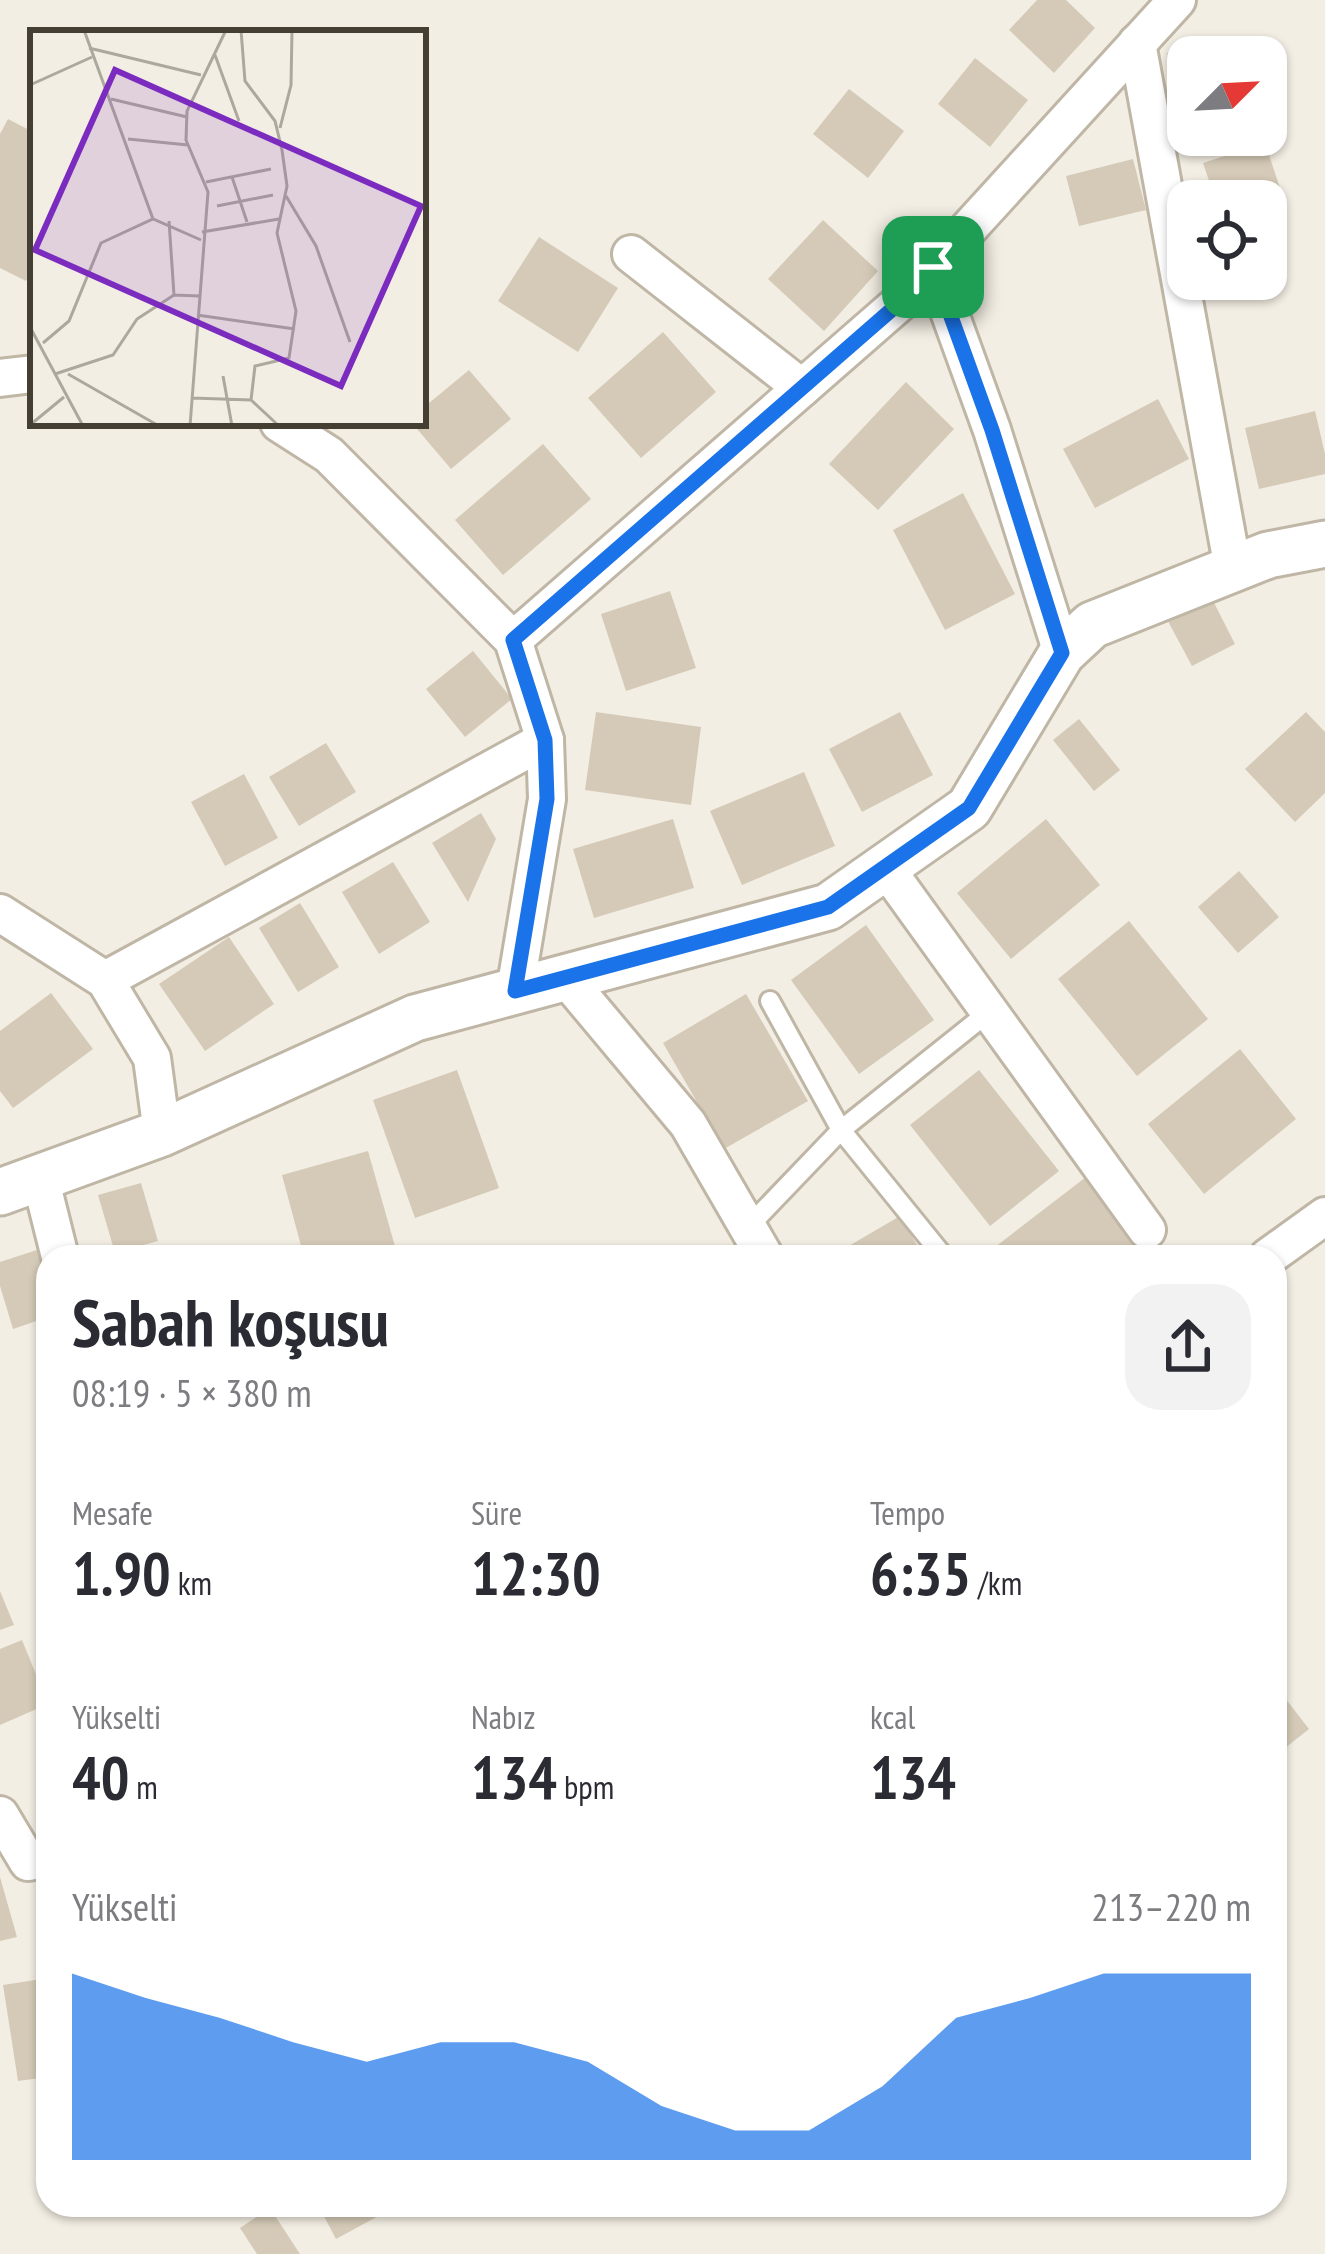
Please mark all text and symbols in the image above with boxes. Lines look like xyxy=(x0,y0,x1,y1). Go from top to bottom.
inset map xyxy=(30,30,426,426)
north arrow xyxy=(1167,36,1287,156)
map controls xyxy=(1167,36,1287,300)
button: locate xyxy=(1167,180,1287,300)
pin xyxy=(882,216,984,318)
icon: arrive xyxy=(900,234,966,300)
text: Sabah koşusu xyxy=(72,1279,389,1364)
button: share xyxy=(1125,1284,1251,1410)
text: 08:19 · 5 × 380 m xyxy=(72,1367,312,1418)
text: Mesafe xyxy=(72,1491,153,1534)
text: Süre xyxy=(471,1491,522,1534)
text: Tempo xyxy=(870,1491,945,1534)
text: 1.90 xyxy=(72,1534,171,1612)
text: 12:30 xyxy=(471,1534,601,1612)
text: 6:35 xyxy=(870,1534,971,1612)
text: km xyxy=(171,1561,212,1604)
text: /km xyxy=(971,1561,1022,1604)
text: Yükselti xyxy=(72,1695,161,1738)
text: Nabız xyxy=(471,1695,535,1738)
text: kcal xyxy=(870,1695,915,1738)
text: 40 xyxy=(72,1738,129,1816)
text: 134 xyxy=(471,1738,557,1816)
text: 134 xyxy=(870,1738,956,1816)
text: m xyxy=(129,1765,158,1808)
text: bpm xyxy=(557,1765,614,1808)
text: Yükselti xyxy=(72,1881,177,1932)
text: 213–220 m xyxy=(1091,1881,1251,1932)

